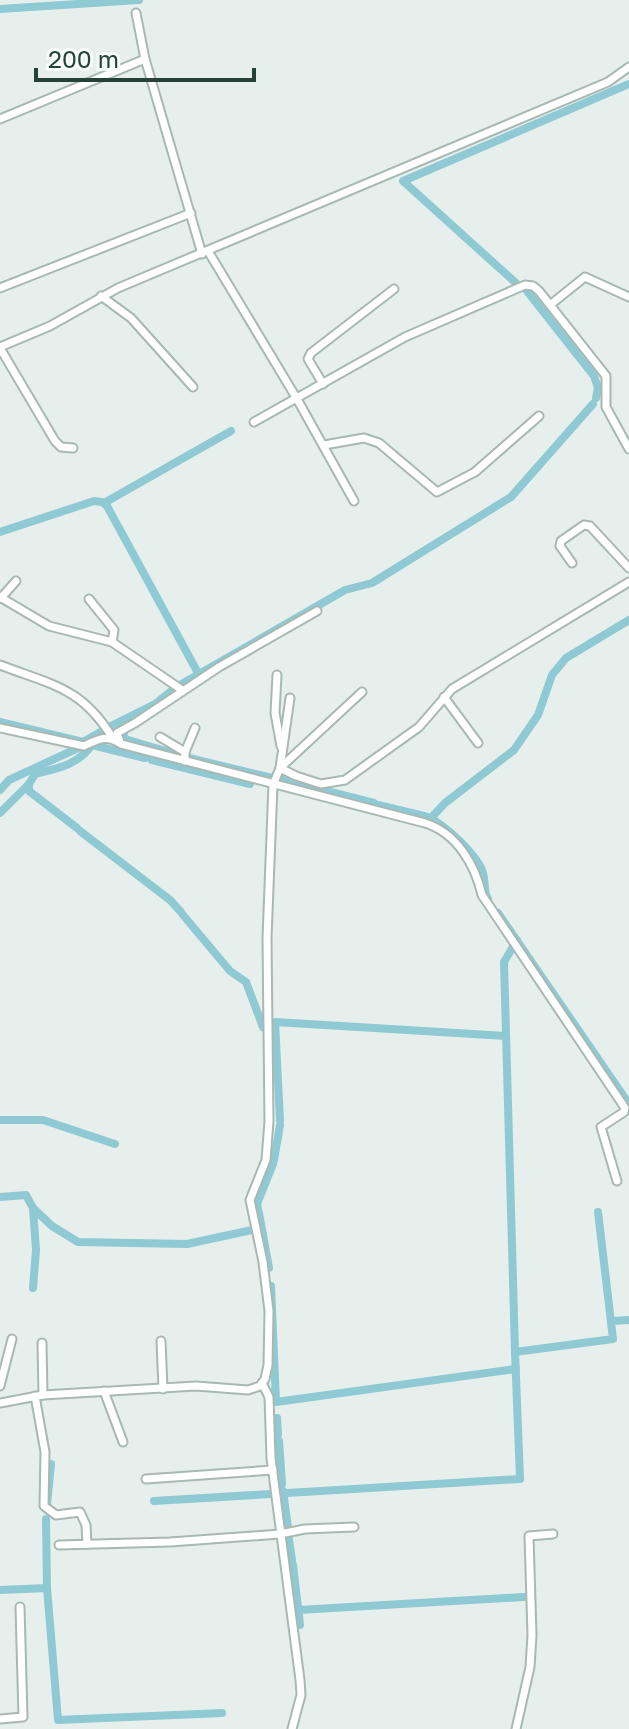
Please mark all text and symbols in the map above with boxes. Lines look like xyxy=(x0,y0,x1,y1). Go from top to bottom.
scale bar xyxy=(36,32,254,82)
text: 200 m xyxy=(48,44,119,73)

